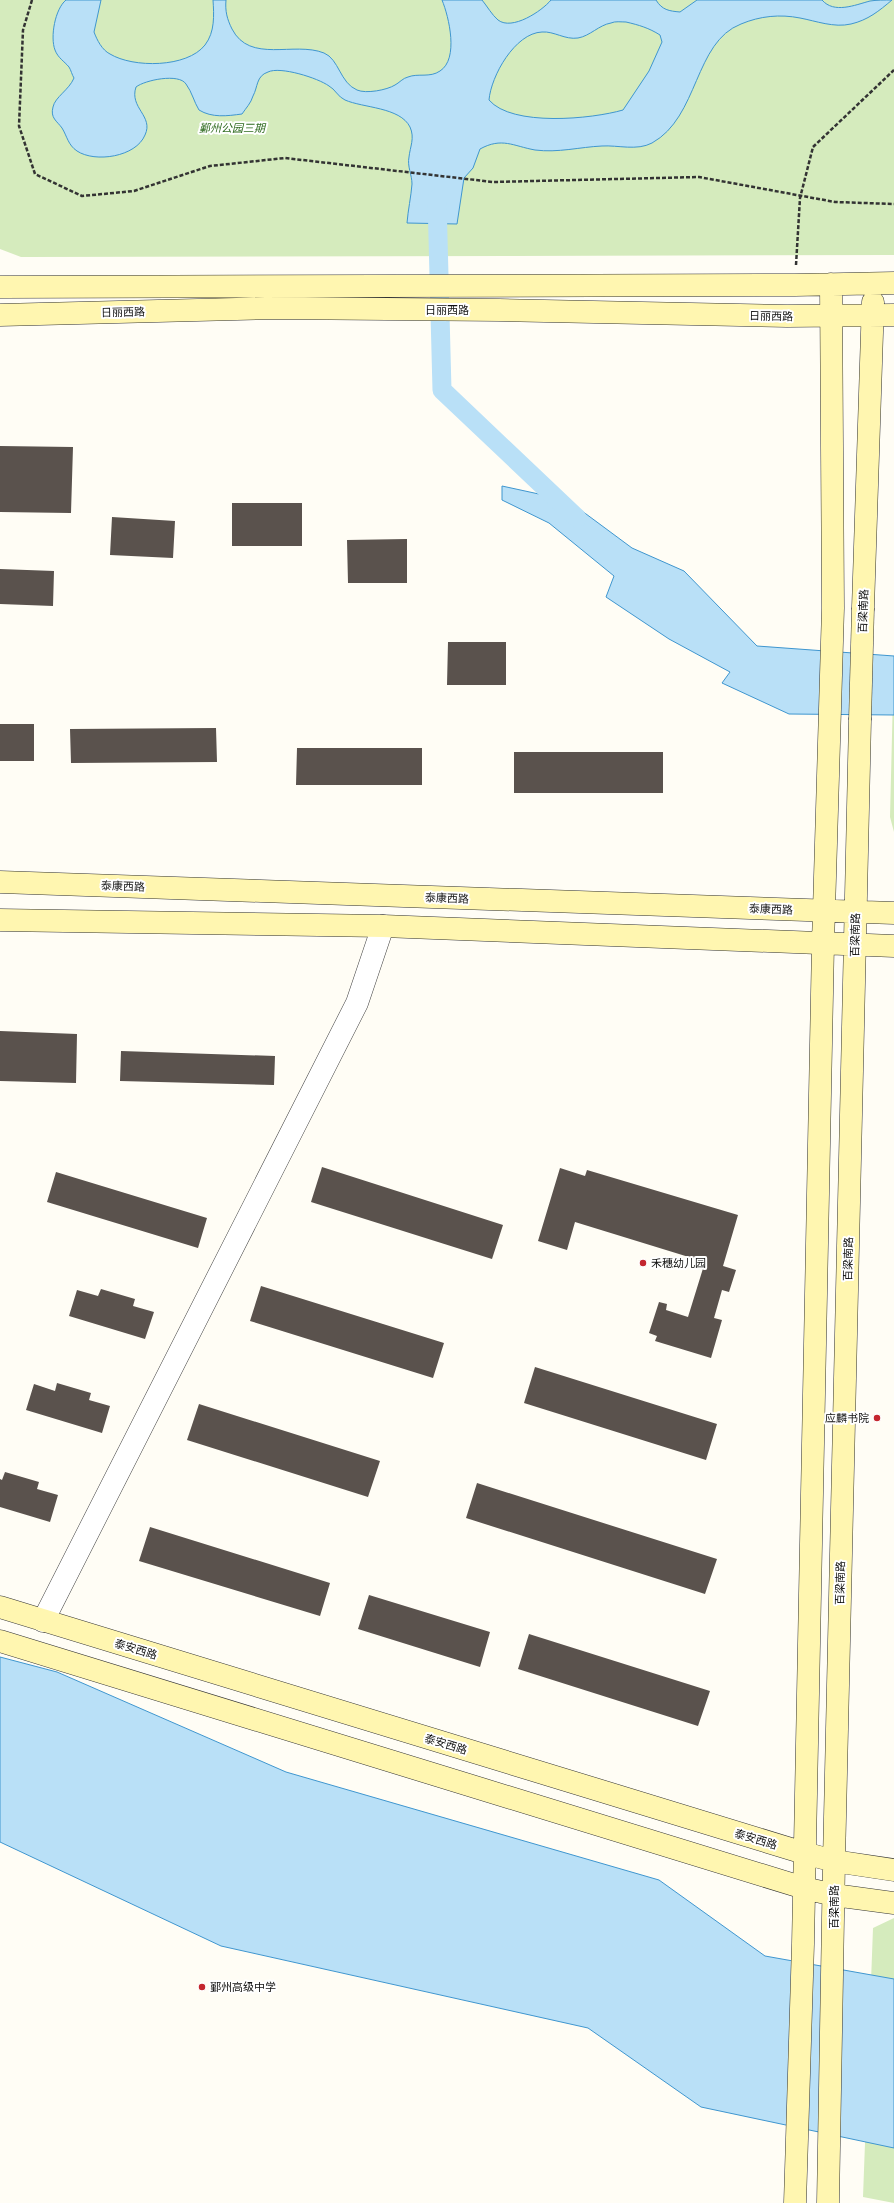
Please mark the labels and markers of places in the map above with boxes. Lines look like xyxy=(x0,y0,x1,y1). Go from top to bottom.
place label: 禾穗幼儿园 xyxy=(651,1257,706,1269)
marker: 禾穗幼儿园 xyxy=(638,1258,648,1268)
place label: 应麟书院 xyxy=(825,1412,869,1424)
marker: 应麟书院 xyxy=(872,1413,882,1423)
place label: 鄞州高级中学 xyxy=(210,1981,276,1993)
marker: 鄞州高级中学 xyxy=(197,1982,207,1992)

